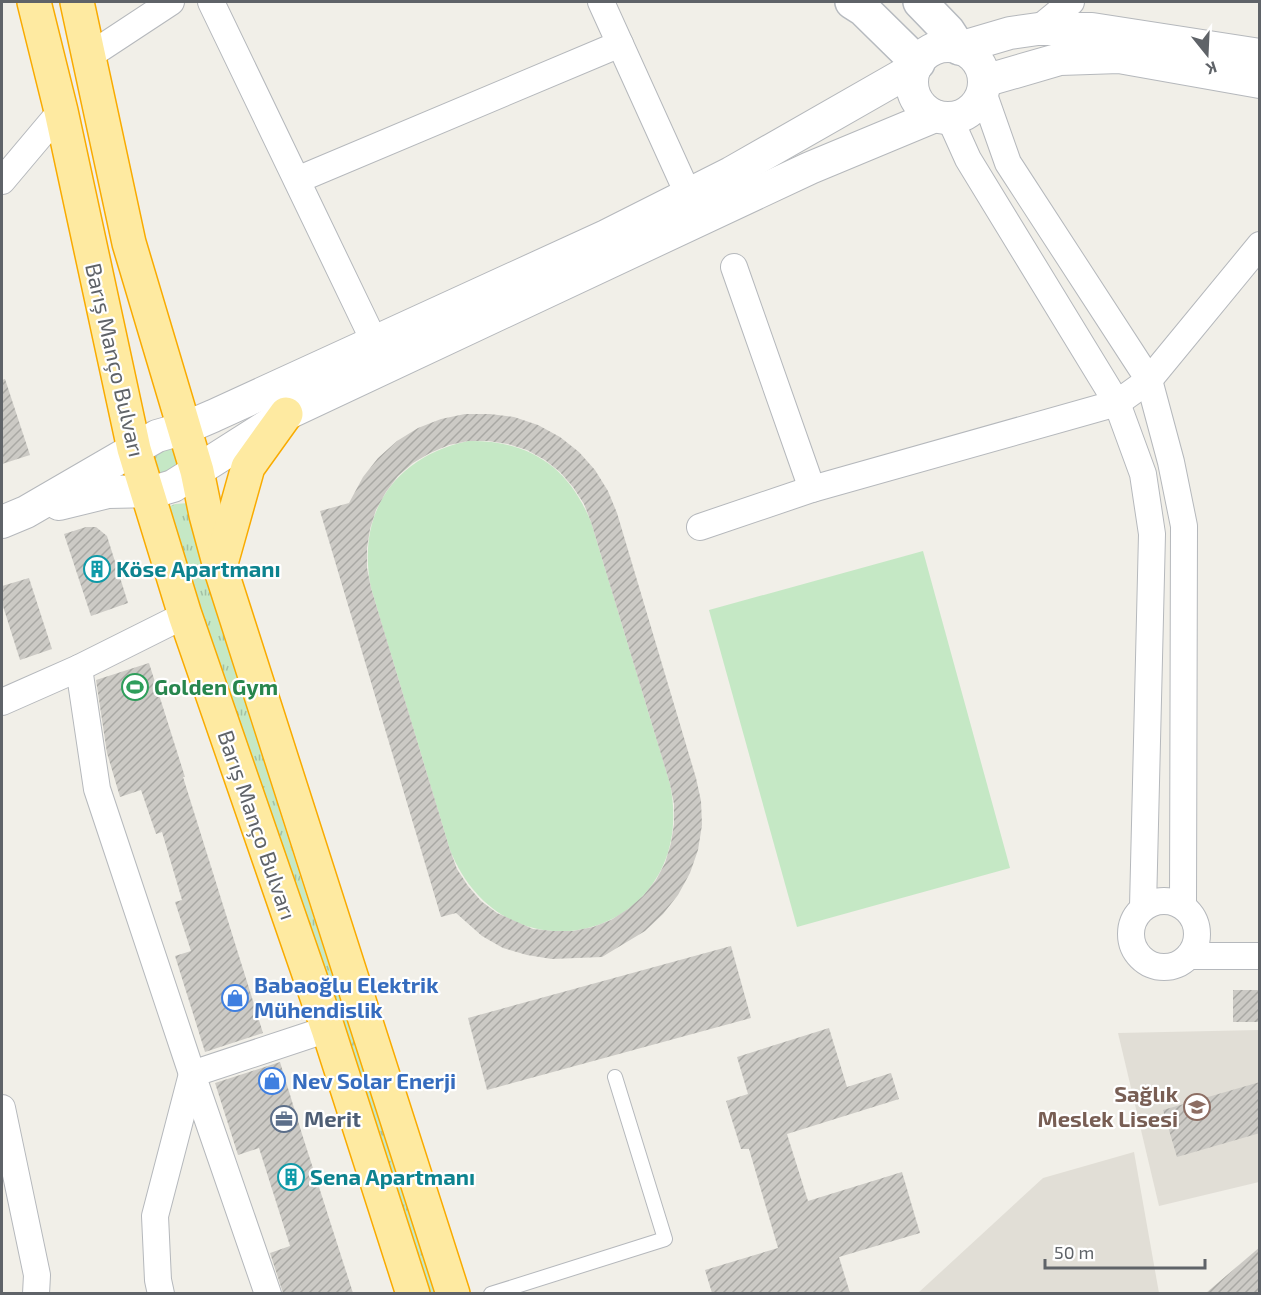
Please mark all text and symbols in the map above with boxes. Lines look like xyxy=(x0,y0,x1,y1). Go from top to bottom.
north arrow xyxy=(1177,24,1237,84)
text: K xyxy=(1203,58,1220,80)
street label: Barış Manço Bulvarı xyxy=(79,260,151,460)
building icon: Köse Apartmanı xyxy=(82,554,112,584)
place label: Köse Apartmanı xyxy=(116,555,281,581)
sports icon: Golden Gym xyxy=(120,672,150,702)
place label: Golden Gym xyxy=(154,673,278,700)
street label: Barış Manço Bulvarı xyxy=(211,727,303,923)
place label: Babaoğlu Elektrik Mühendislik xyxy=(254,971,439,1022)
shop icon: Babaoğlu Elektrik Mühendislik xyxy=(220,983,250,1013)
shop icon: Nev Solar Enerji xyxy=(257,1066,287,1096)
place label: Nev Solar Enerji xyxy=(292,1067,456,1093)
place label: Sağlık Meslek Lisesi xyxy=(1038,1080,1179,1131)
school or university icon: Sağlık Meslek Lisesi xyxy=(1182,1092,1212,1122)
office icon: Merit xyxy=(269,1104,299,1134)
place label: Merit xyxy=(304,1105,361,1131)
building icon: Sena Apartmanı xyxy=(276,1162,306,1192)
place label: Sena Apartmanı xyxy=(310,1163,475,1189)
scale bar xyxy=(1045,1232,1206,1270)
text: 50 m xyxy=(1054,1241,1094,1263)

